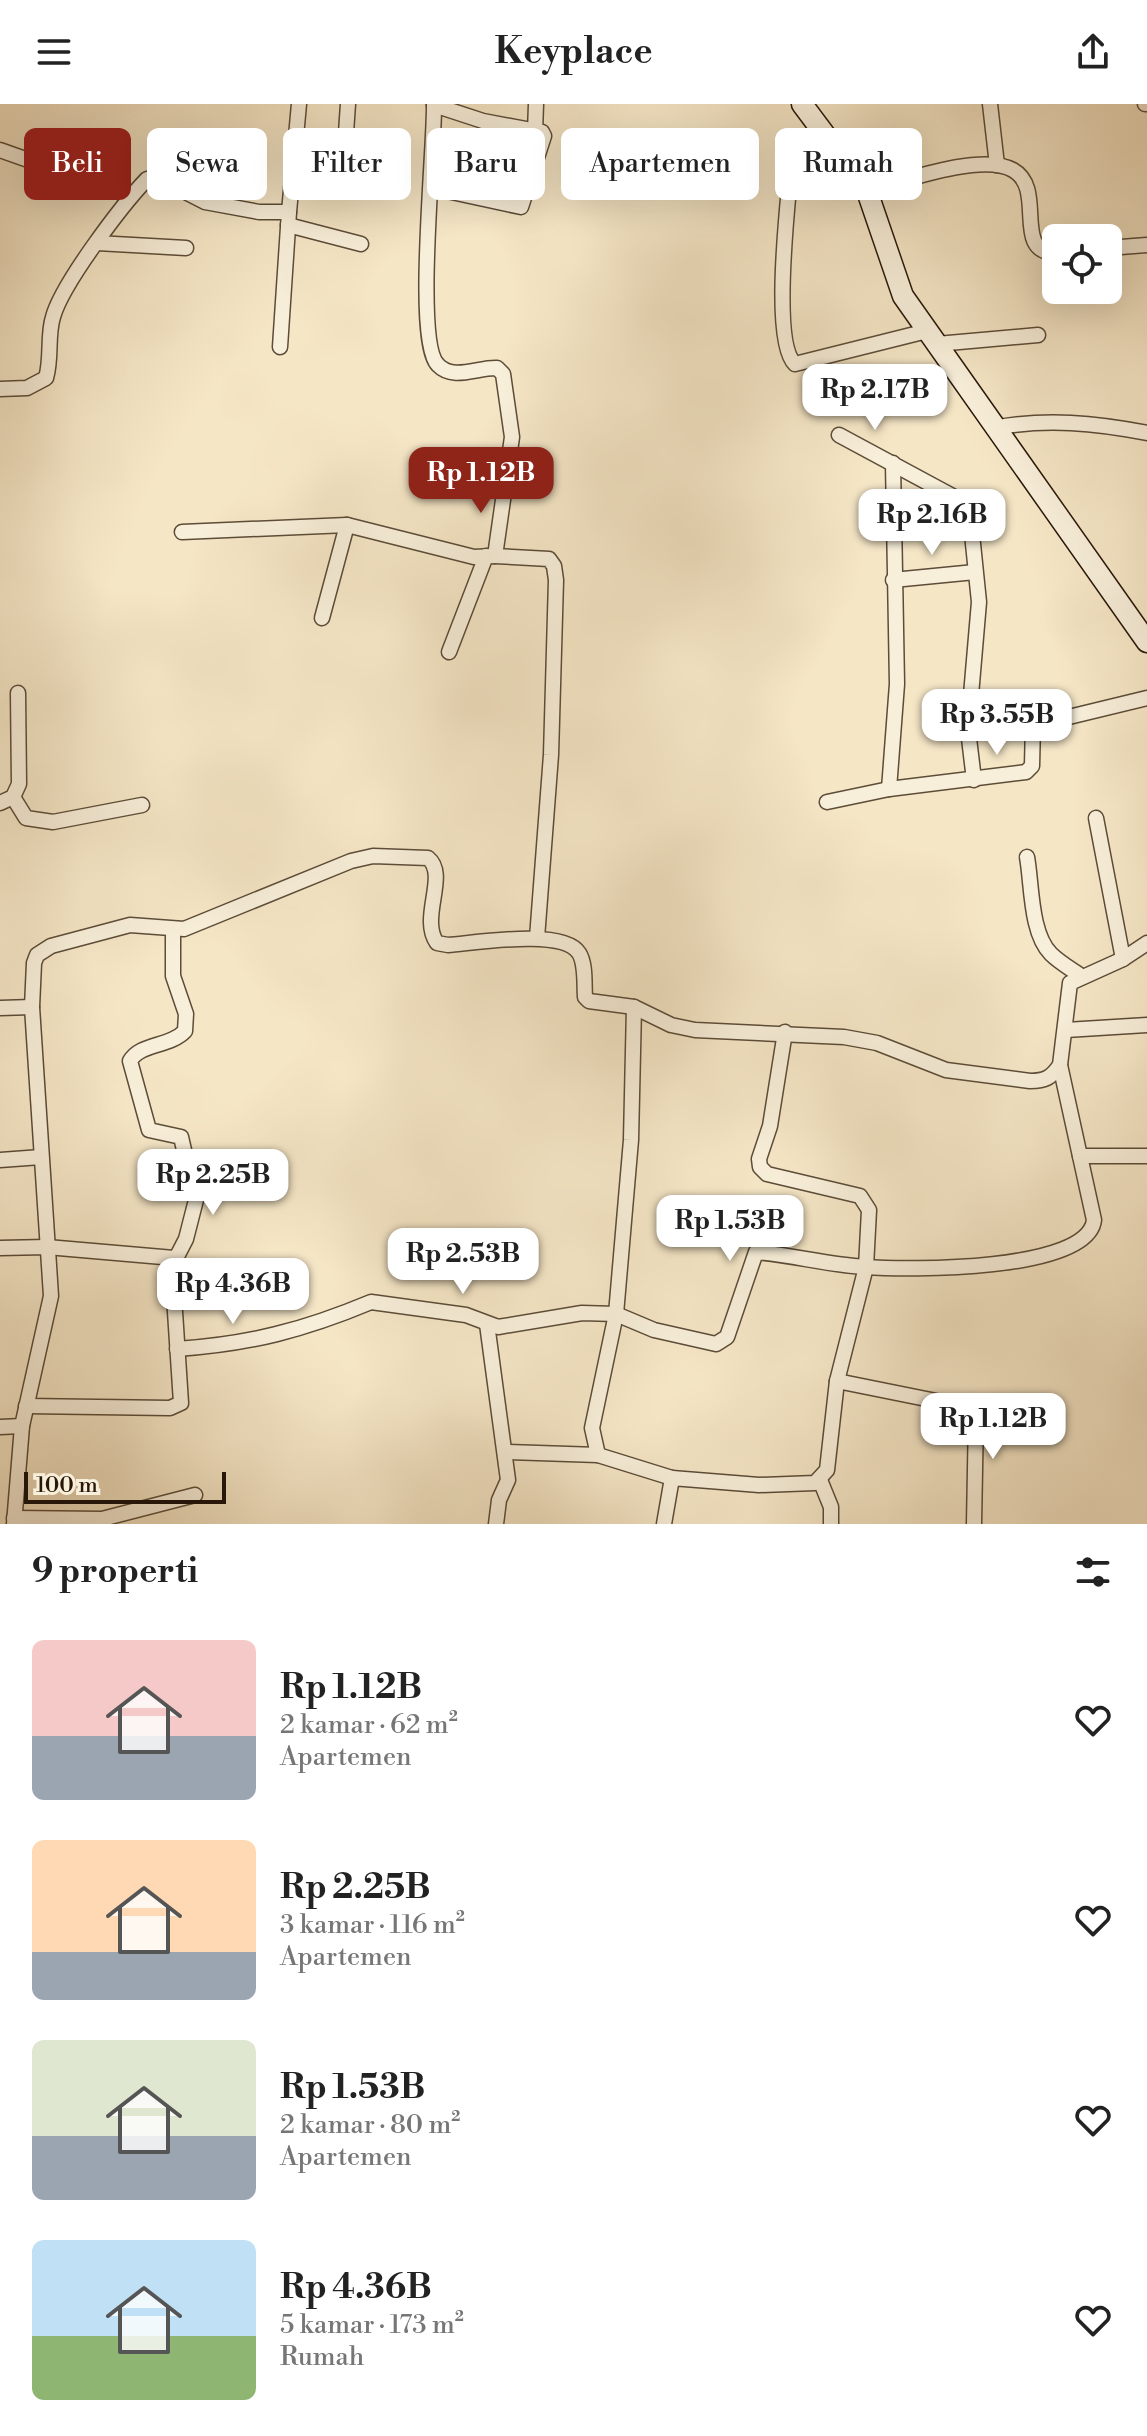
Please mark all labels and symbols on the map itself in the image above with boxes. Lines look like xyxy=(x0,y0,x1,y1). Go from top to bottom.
pin: Rp 2.17B xyxy=(792,364,958,432)
pin: Rp 1.12B xyxy=(398,447,564,515)
pin: Rp 2.16B xyxy=(849,489,1015,557)
pin: Rp 3.55B xyxy=(914,689,1080,757)
pin: Rp 2.25B xyxy=(130,1149,296,1217)
pin: Rp 1.53B xyxy=(647,1195,813,1263)
pin: Rp 2.53B xyxy=(380,1228,546,1296)
pin: Rp 4.36B xyxy=(150,1258,316,1326)
pin: Rp 1.12B xyxy=(910,1393,1076,1461)
scale bar xyxy=(24,1468,226,1504)

